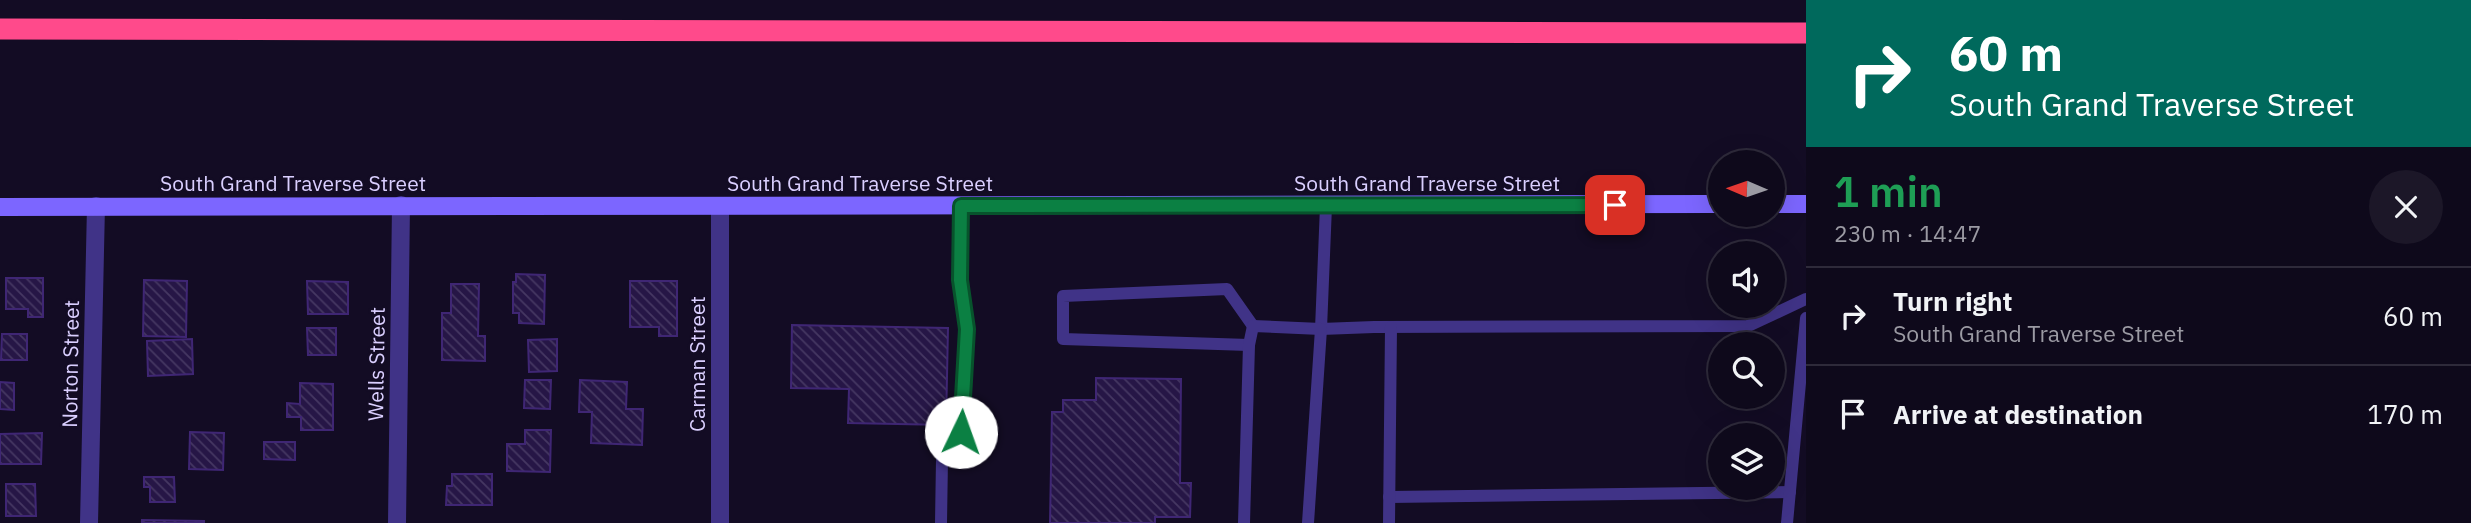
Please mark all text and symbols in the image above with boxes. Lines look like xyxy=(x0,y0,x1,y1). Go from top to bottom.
text: 60 m xyxy=(1949,21,2063,84)
icon: right xyxy=(1834,28,1925,119)
text: South Grand Traverse Street xyxy=(1949,83,2354,125)
north arrow xyxy=(1708,150,1785,228)
map controls xyxy=(1708,150,1785,500)
text: 1 min xyxy=(1834,164,1943,219)
street label: South Grand Traverse Street xyxy=(160,169,426,197)
street label: South Grand Traverse Street xyxy=(727,169,993,197)
street label: South Grand Traverse Street xyxy=(1294,169,1560,197)
button: close xyxy=(2369,170,2443,244)
pin xyxy=(1585,175,1645,235)
icon: arrive xyxy=(1596,186,1634,224)
text: 230 m · 14:47 xyxy=(1834,218,1981,248)
button: sound xyxy=(1708,241,1785,318)
text: Turn right xyxy=(1893,284,2012,318)
street label: Carman Street xyxy=(683,296,711,432)
icon: right xyxy=(1834,297,1872,335)
text: 60 m xyxy=(2383,299,2443,333)
street label: Norton Street xyxy=(55,300,85,428)
street label: Wells Street xyxy=(361,307,391,421)
text: South Grand Traverse Street xyxy=(1893,318,2184,348)
button: search xyxy=(1708,332,1785,409)
position arrow xyxy=(924,395,998,469)
icon: arrive xyxy=(1834,395,1872,433)
text: Arrive at destination xyxy=(1893,397,2143,431)
text: 170 m xyxy=(2367,397,2443,431)
button: layers xyxy=(1708,423,1785,500)

